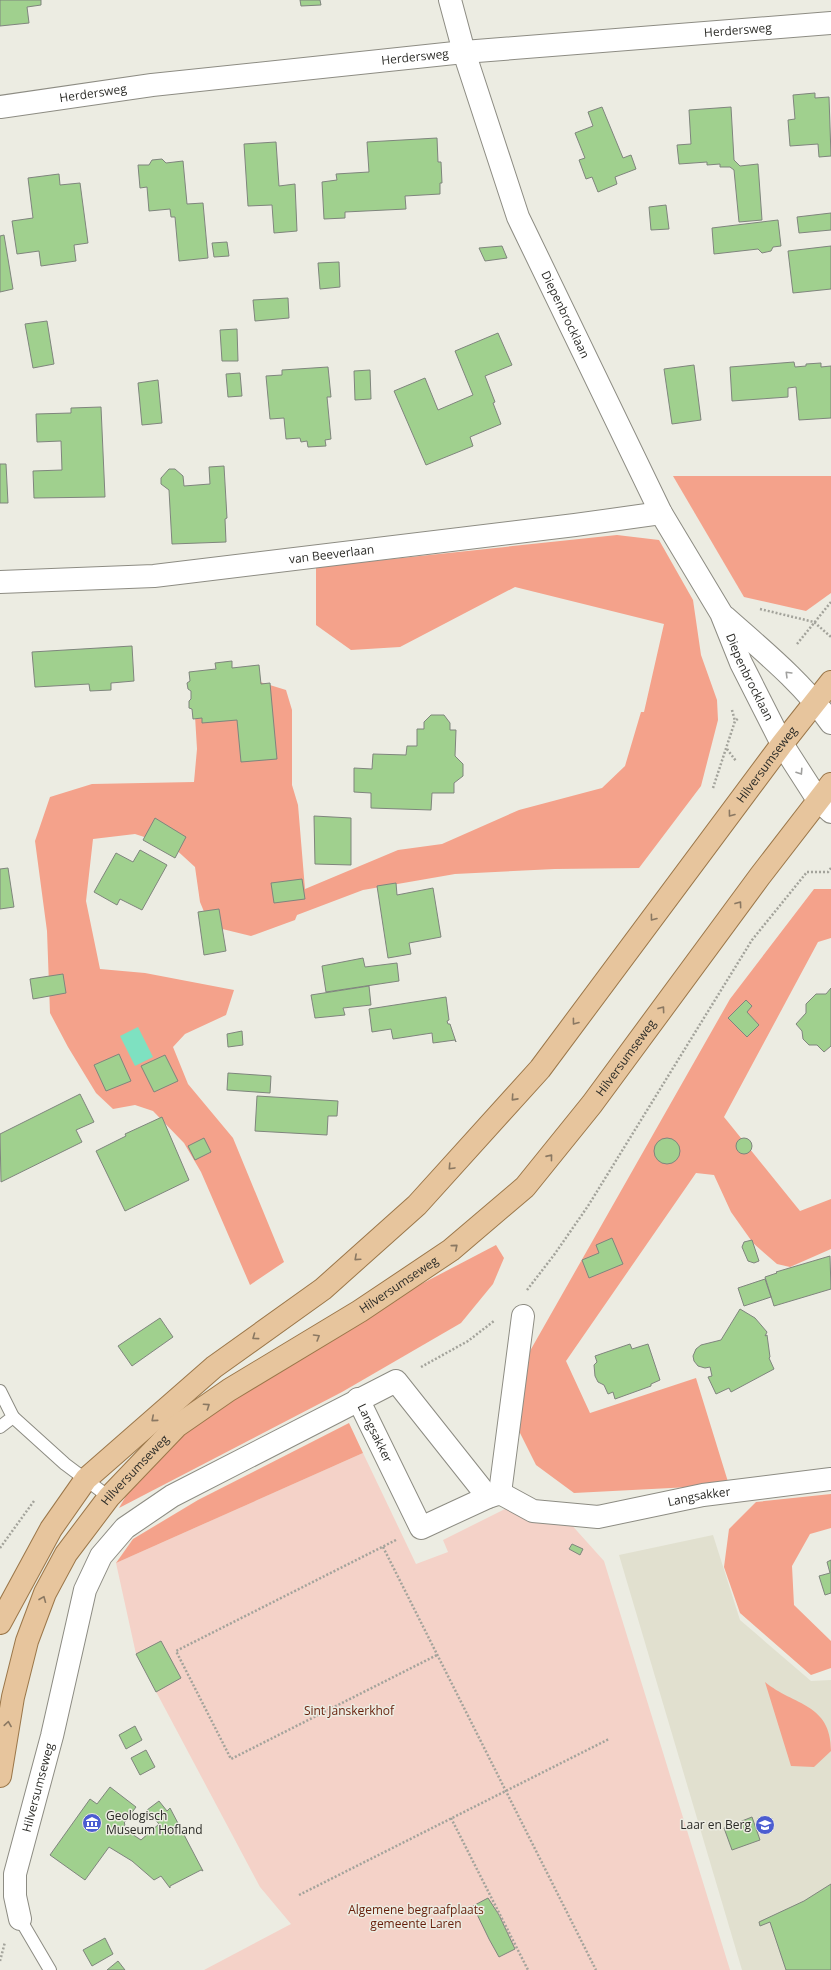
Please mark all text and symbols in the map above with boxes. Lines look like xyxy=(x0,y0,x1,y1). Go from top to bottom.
street label: Herdersweg xyxy=(703,19,773,41)
street label: Herdersweg xyxy=(380,45,450,69)
street label: Herdersweg xyxy=(58,80,128,106)
street label: Diepenbrocklaan xyxy=(537,268,594,361)
street label: van Beeverlaan xyxy=(288,540,375,568)
street label: Diepenbrocklaan xyxy=(722,631,778,724)
one-way arrow xyxy=(785,671,793,679)
street label: Hilversumseweg xyxy=(732,722,801,806)
one-way arrow xyxy=(795,768,803,775)
one-way arrow xyxy=(728,809,735,816)
one-way arrow xyxy=(734,902,741,909)
one-way arrow xyxy=(651,913,658,920)
one-way arrow xyxy=(657,1006,665,1013)
street label: Hilversumseweg xyxy=(592,1015,660,1100)
one-way arrow xyxy=(572,1018,580,1025)
one-way arrow xyxy=(511,1093,518,1101)
one-way arrow xyxy=(545,1155,552,1162)
one-way arrow xyxy=(449,1163,456,1170)
one-way arrow xyxy=(451,1244,458,1251)
street label: Hilversumseweg xyxy=(356,1252,442,1317)
one-way arrow xyxy=(355,1253,362,1260)
one-way arrow xyxy=(252,1332,259,1340)
one-way arrow xyxy=(313,1334,320,1342)
street label: Langsakker xyxy=(354,1401,397,1465)
one-way arrow xyxy=(203,1403,210,1411)
one-way arrow xyxy=(151,1415,159,1422)
street label: Hilversumseweg xyxy=(97,1430,173,1509)
street label: Langsakker xyxy=(666,1483,731,1510)
one-way arrow xyxy=(38,1595,46,1603)
park label: Sint Janskerkhof xyxy=(304,1702,395,1719)
one-way arrow xyxy=(4,1720,12,1727)
street label: Hilversumseweg xyxy=(18,1740,58,1834)
place label: Geologisch Museum Hofland xyxy=(106,1807,203,1838)
museum icon: Geologisch Museum Hofland xyxy=(81,1812,103,1834)
school or university icon: Laar en Berg xyxy=(754,1814,776,1836)
place label: Laar en Berg xyxy=(680,1816,751,1833)
park label: Algemene begraafplaats gemeente Laren xyxy=(348,1901,484,1932)

